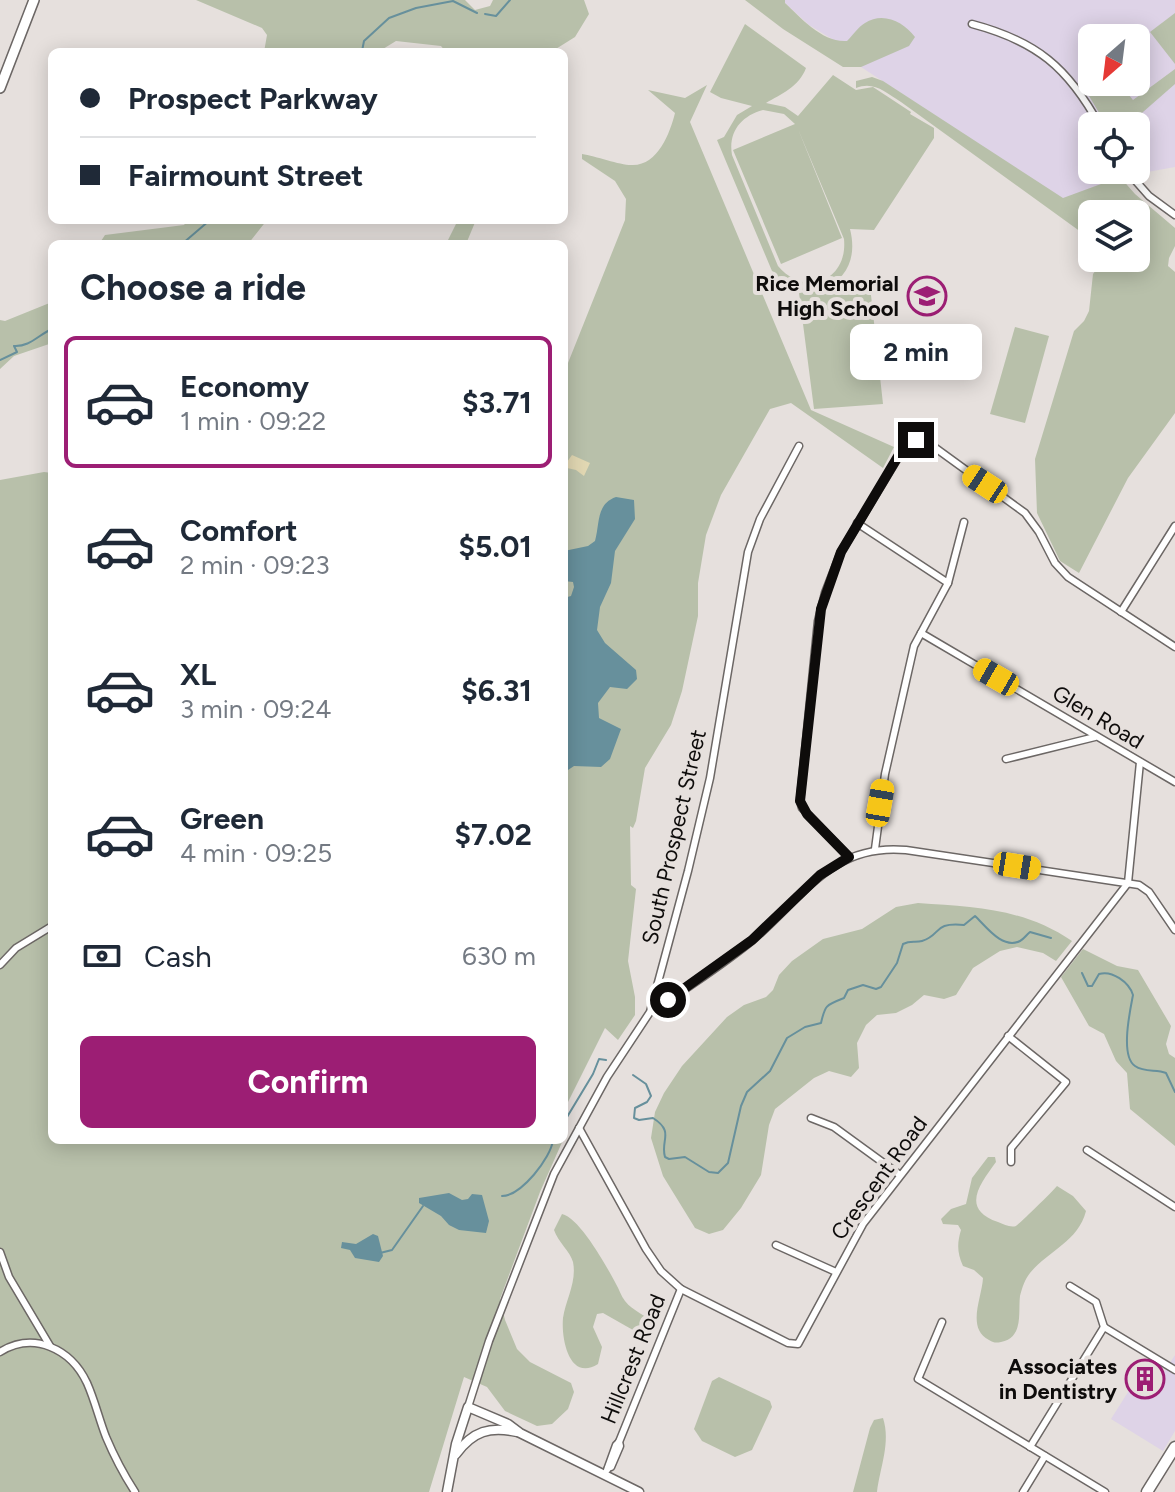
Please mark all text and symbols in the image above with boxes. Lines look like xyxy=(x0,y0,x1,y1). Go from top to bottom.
north arrow xyxy=(1078,24,1150,96)
map controls xyxy=(1078,24,1150,272)
text: Prospect Parkway xyxy=(128,80,378,117)
button: locate xyxy=(1078,112,1150,184)
text: Fairmount Street xyxy=(128,157,363,194)
button: layers xyxy=(1078,200,1150,272)
text: Choose a ride xyxy=(80,266,306,309)
place label: Rice Memorial High School xyxy=(755,270,899,322)
school or university icon: Rice Memorial High School xyxy=(906,275,948,317)
callout: 2 min xyxy=(850,324,982,380)
text: 2 min xyxy=(883,336,949,368)
icon: car xyxy=(84,366,156,438)
text: Economy xyxy=(180,368,309,405)
text: $3.71 xyxy=(462,384,532,421)
text: 1 min · 09:22 xyxy=(180,405,326,437)
route end xyxy=(898,422,934,458)
car xyxy=(958,461,1012,507)
icon: car xyxy=(84,510,156,582)
text: Comfort xyxy=(180,512,298,549)
text: $5.01 xyxy=(458,528,532,565)
text: 2 min · 09:23 xyxy=(180,549,330,581)
icon: car xyxy=(84,654,156,726)
car xyxy=(969,655,1023,699)
text: XL xyxy=(180,656,216,693)
text: $6.31 xyxy=(461,672,532,709)
street label: Glen Road xyxy=(1047,679,1149,755)
text: 3 min · 09:24 xyxy=(180,693,331,725)
street label: South Prospect Street xyxy=(636,727,712,947)
car xyxy=(864,777,896,829)
icon: car xyxy=(84,798,156,870)
text: Green xyxy=(180,800,264,837)
text: $7.02 xyxy=(454,816,532,853)
text: 4 min · 09:25 xyxy=(180,837,332,869)
car xyxy=(991,850,1043,882)
icon: cash xyxy=(80,934,124,978)
text: Cash xyxy=(144,938,212,975)
text: 630 m xyxy=(462,940,536,972)
route start xyxy=(650,982,686,1018)
button: Confirm xyxy=(80,1036,536,1128)
street label: Crescent Road xyxy=(825,1111,933,1245)
street label: Hillcrest Road xyxy=(595,1290,671,1428)
place label: Associates in Dentistry xyxy=(999,1353,1117,1405)
building icon: Associates in Dentistry xyxy=(1124,1358,1166,1400)

